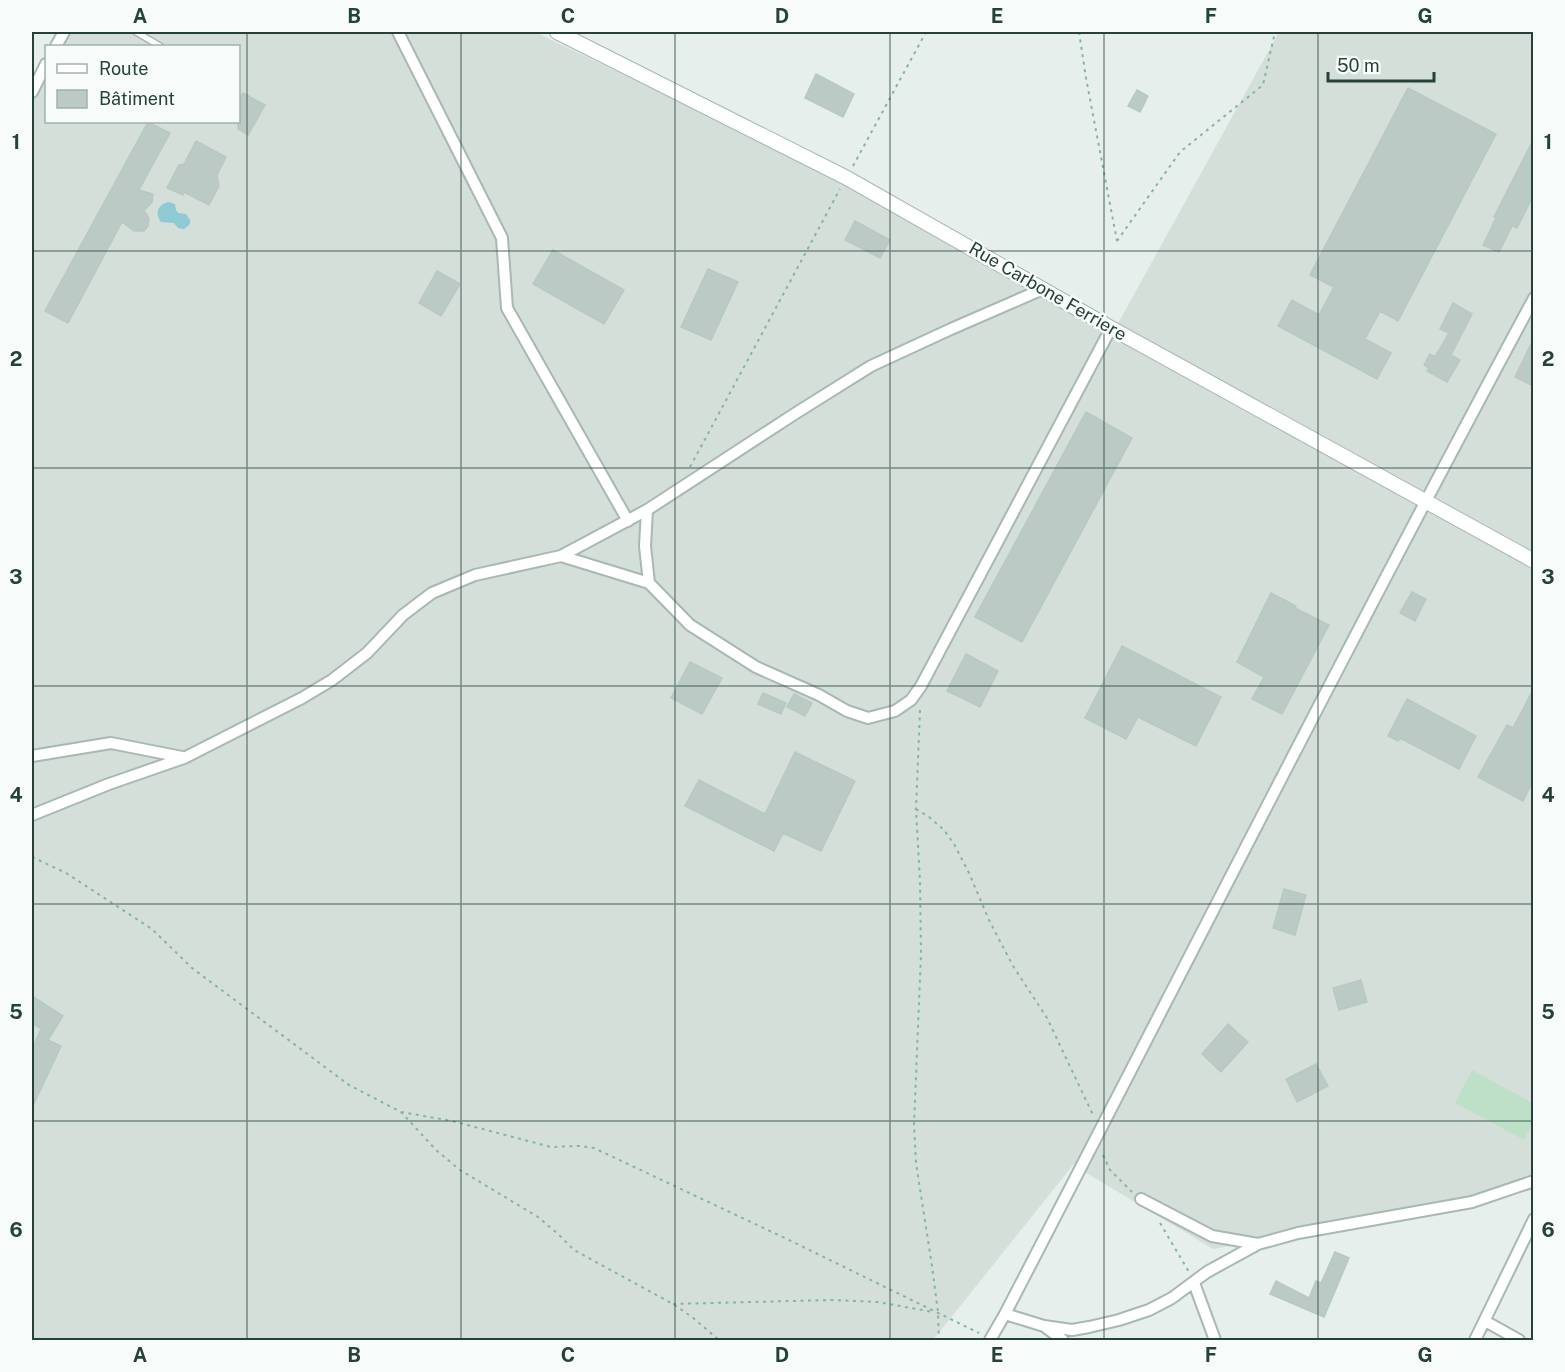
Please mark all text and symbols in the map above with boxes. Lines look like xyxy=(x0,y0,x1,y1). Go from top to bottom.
text: A xyxy=(133,4,147,28)
text: B xyxy=(347,4,361,28)
text: C xyxy=(561,4,575,28)
text: D xyxy=(775,4,789,28)
text: E xyxy=(991,4,1003,28)
text: F xyxy=(1205,4,1217,28)
text: G xyxy=(1417,4,1433,28)
legend xyxy=(45,45,240,123)
scale bar xyxy=(1328,45,1434,83)
text: 50 m xyxy=(1337,55,1380,76)
text: Route xyxy=(99,58,148,79)
text: Bâtiment xyxy=(99,88,175,109)
text: 1 xyxy=(12,130,20,154)
text: 1 xyxy=(1544,130,1552,154)
street label: Rue Carbone Ferriere xyxy=(966,237,1130,345)
text: 2 xyxy=(10,347,22,371)
text: 2 xyxy=(1542,347,1554,371)
text: 3 xyxy=(9,565,23,589)
text: 3 xyxy=(1541,565,1555,589)
text: 4 xyxy=(9,783,23,807)
text: 4 xyxy=(1541,783,1555,807)
text: 5 xyxy=(9,1000,23,1024)
text: 5 xyxy=(1541,1000,1555,1024)
text: 6 xyxy=(9,1218,23,1242)
text: 6 xyxy=(1541,1218,1555,1242)
text: A xyxy=(133,1343,147,1367)
text: B xyxy=(347,1343,361,1367)
text: C xyxy=(561,1343,575,1367)
text: D xyxy=(775,1343,789,1367)
text: E xyxy=(991,1343,1003,1367)
text: F xyxy=(1205,1343,1217,1367)
text: G xyxy=(1417,1343,1433,1367)

